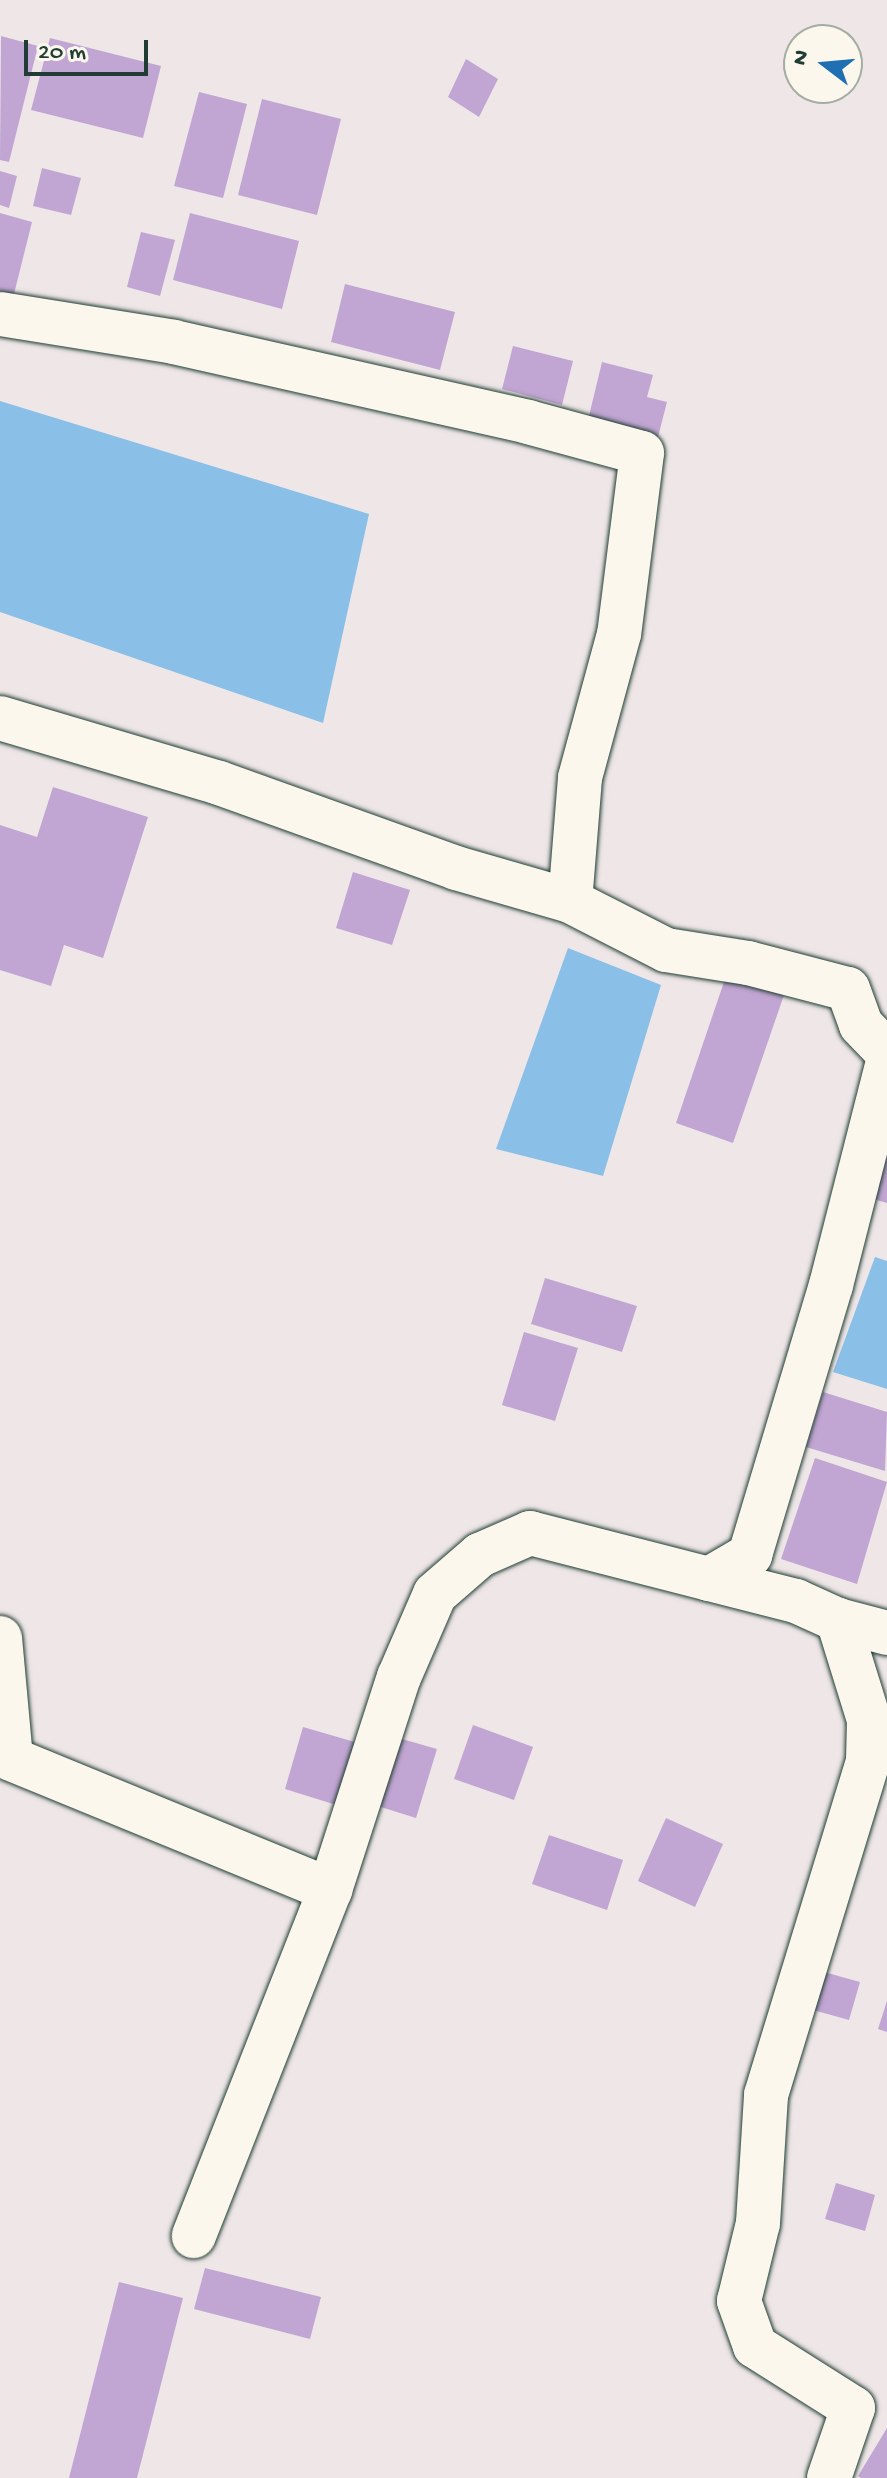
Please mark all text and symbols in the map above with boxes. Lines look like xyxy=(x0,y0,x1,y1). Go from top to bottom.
scale bar xyxy=(28,24,152,74)
north arrow xyxy=(783,24,863,104)
text: 20 m xyxy=(38,39,86,68)
text: N xyxy=(787,47,816,68)

